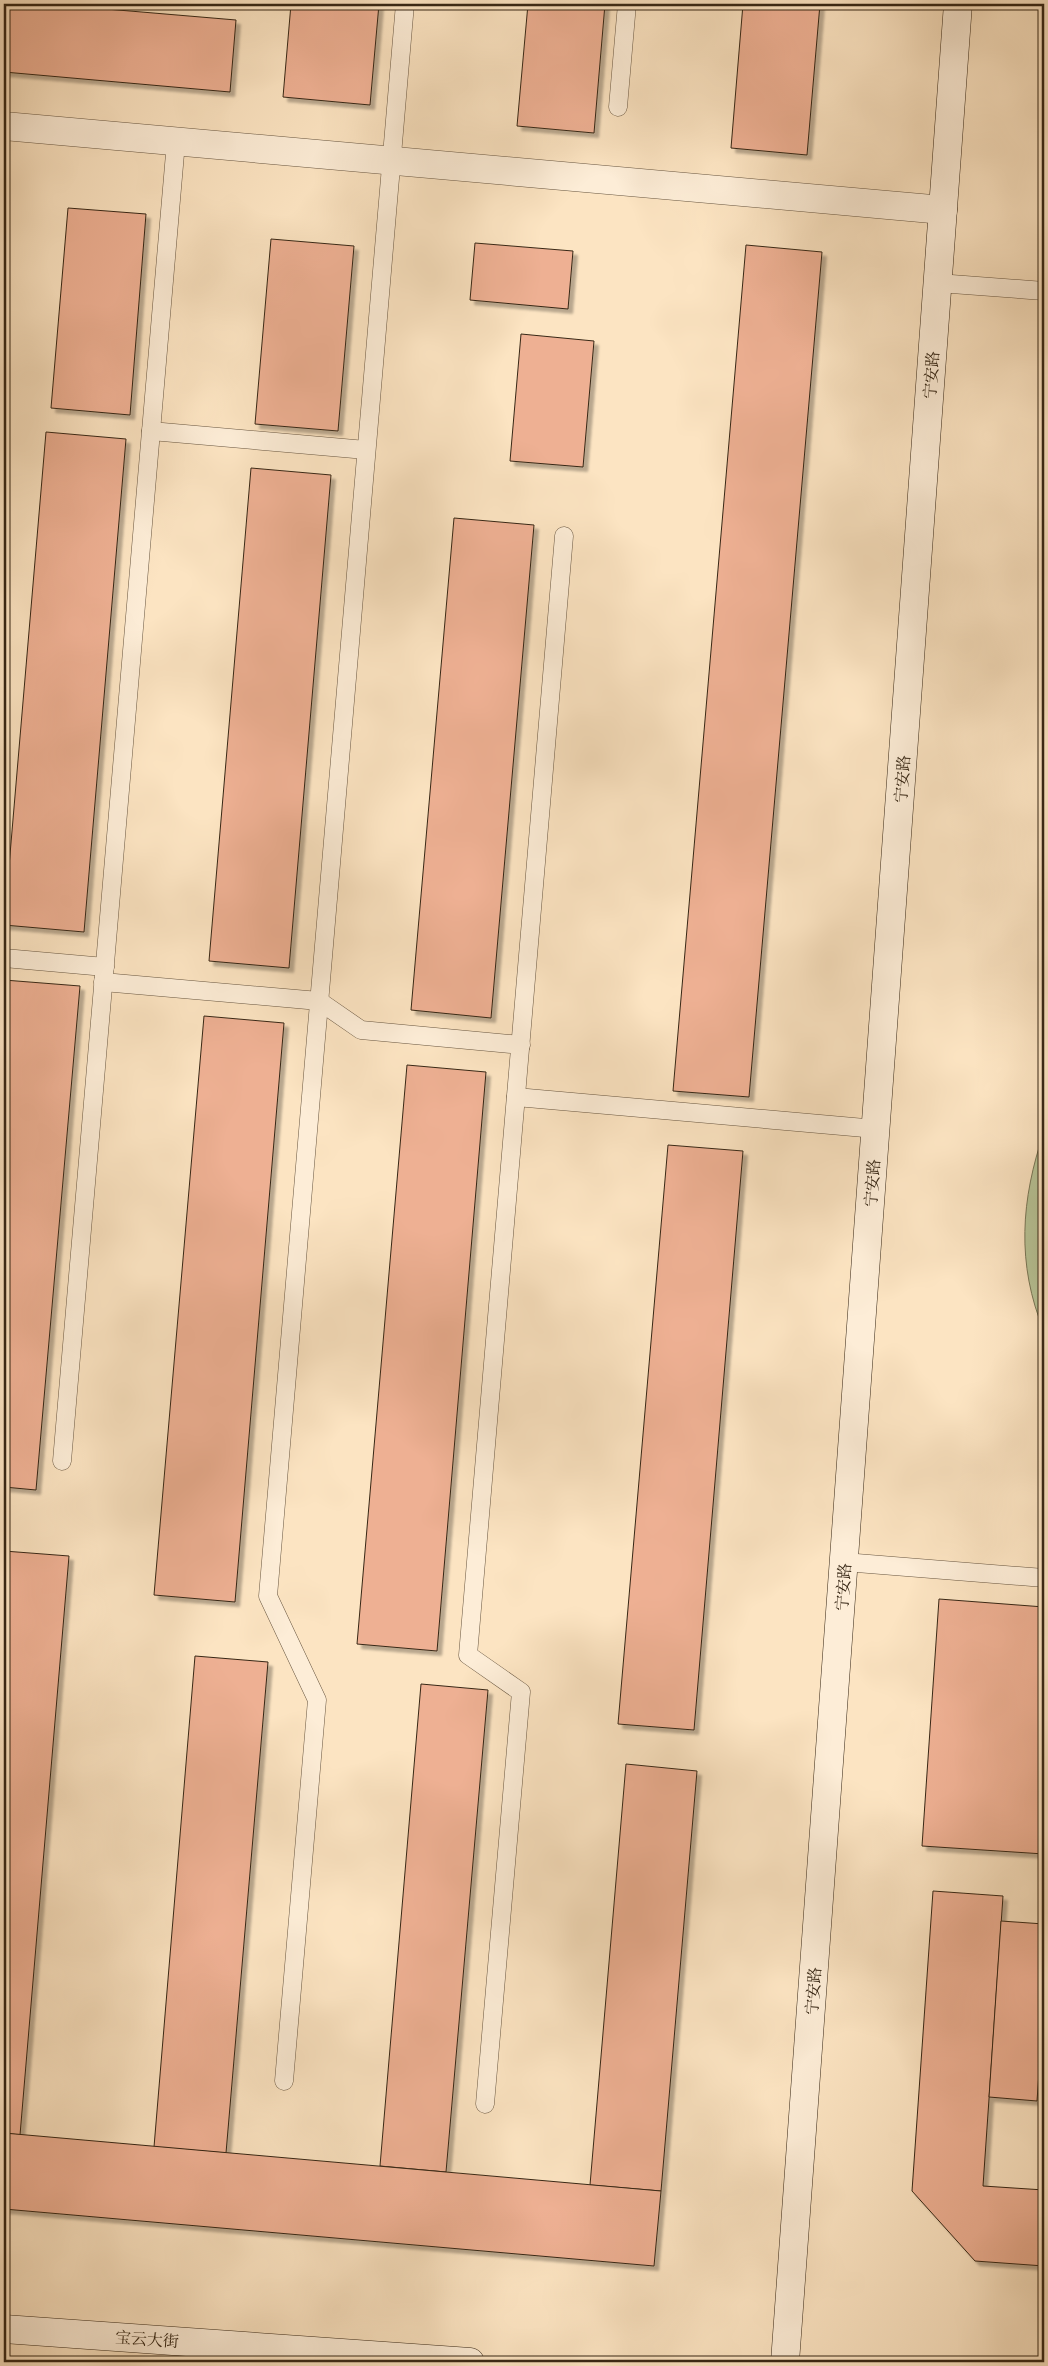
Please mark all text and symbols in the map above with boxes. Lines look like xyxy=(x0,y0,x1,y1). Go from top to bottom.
street label: 宁安路 xyxy=(919,350,945,400)
street label: 宁安路 xyxy=(890,754,916,804)
street label: 宁安路 xyxy=(860,1158,886,1208)
street label: 宁安路 xyxy=(831,1562,857,1612)
street label: 宁安路 xyxy=(801,1966,827,2016)
street label: 宝云大街 xyxy=(114,2327,180,2353)

